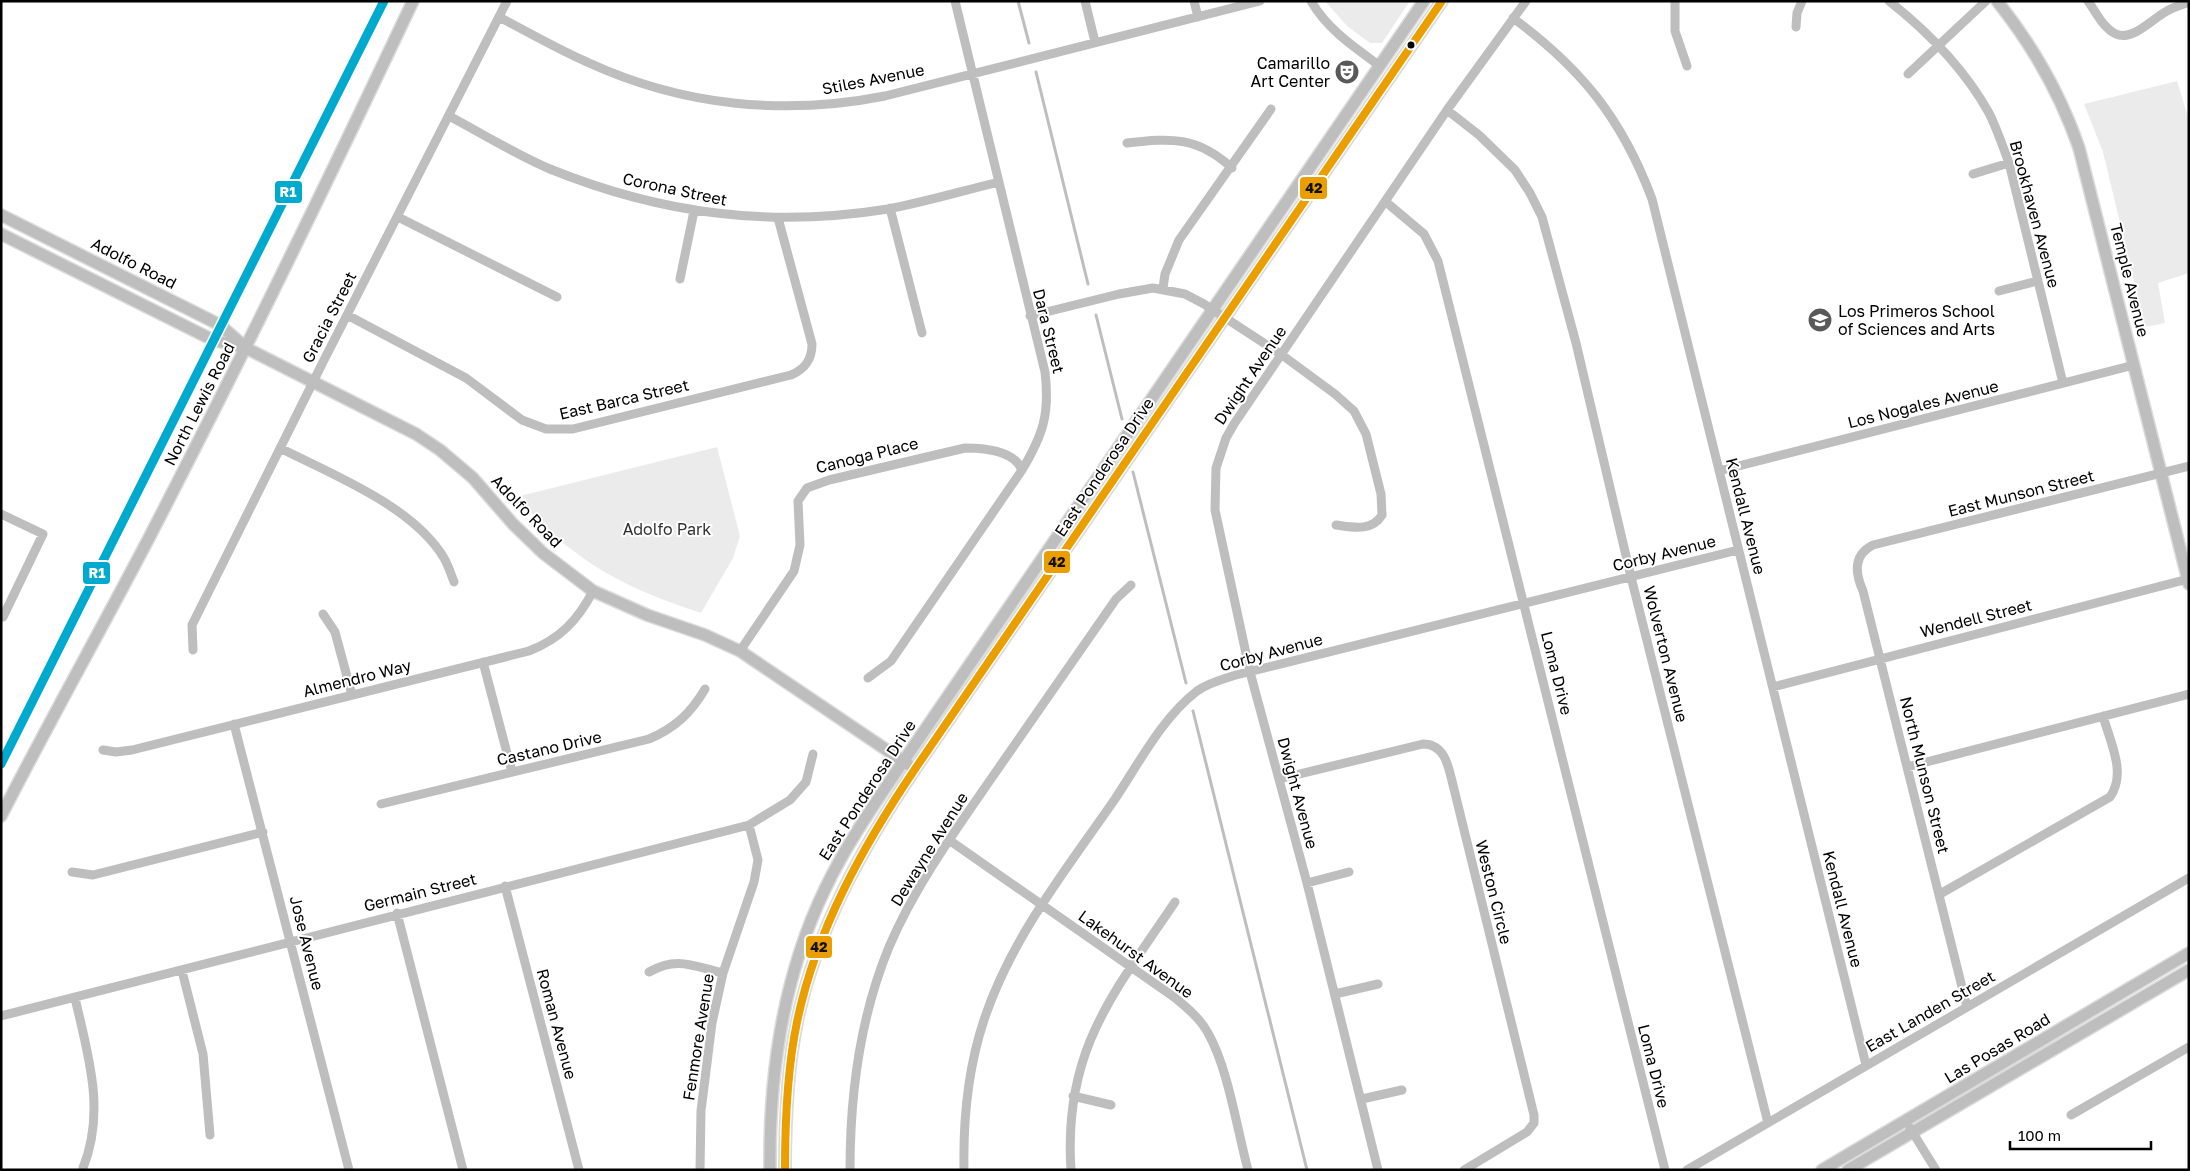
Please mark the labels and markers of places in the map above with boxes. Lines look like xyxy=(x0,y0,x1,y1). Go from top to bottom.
unlabelled marker xyxy=(1406,40,1416,50)
place label: Camarillo Art Center xyxy=(1251,53,1330,91)
theatre icon: Camarillo Art Center xyxy=(1334,59,1360,85)
place label: Los Primeros School of Sciences and Arts xyxy=(1838,301,1995,339)
school or university icon: Los Primeros School of Sciences and Arts xyxy=(1807,307,1833,333)

